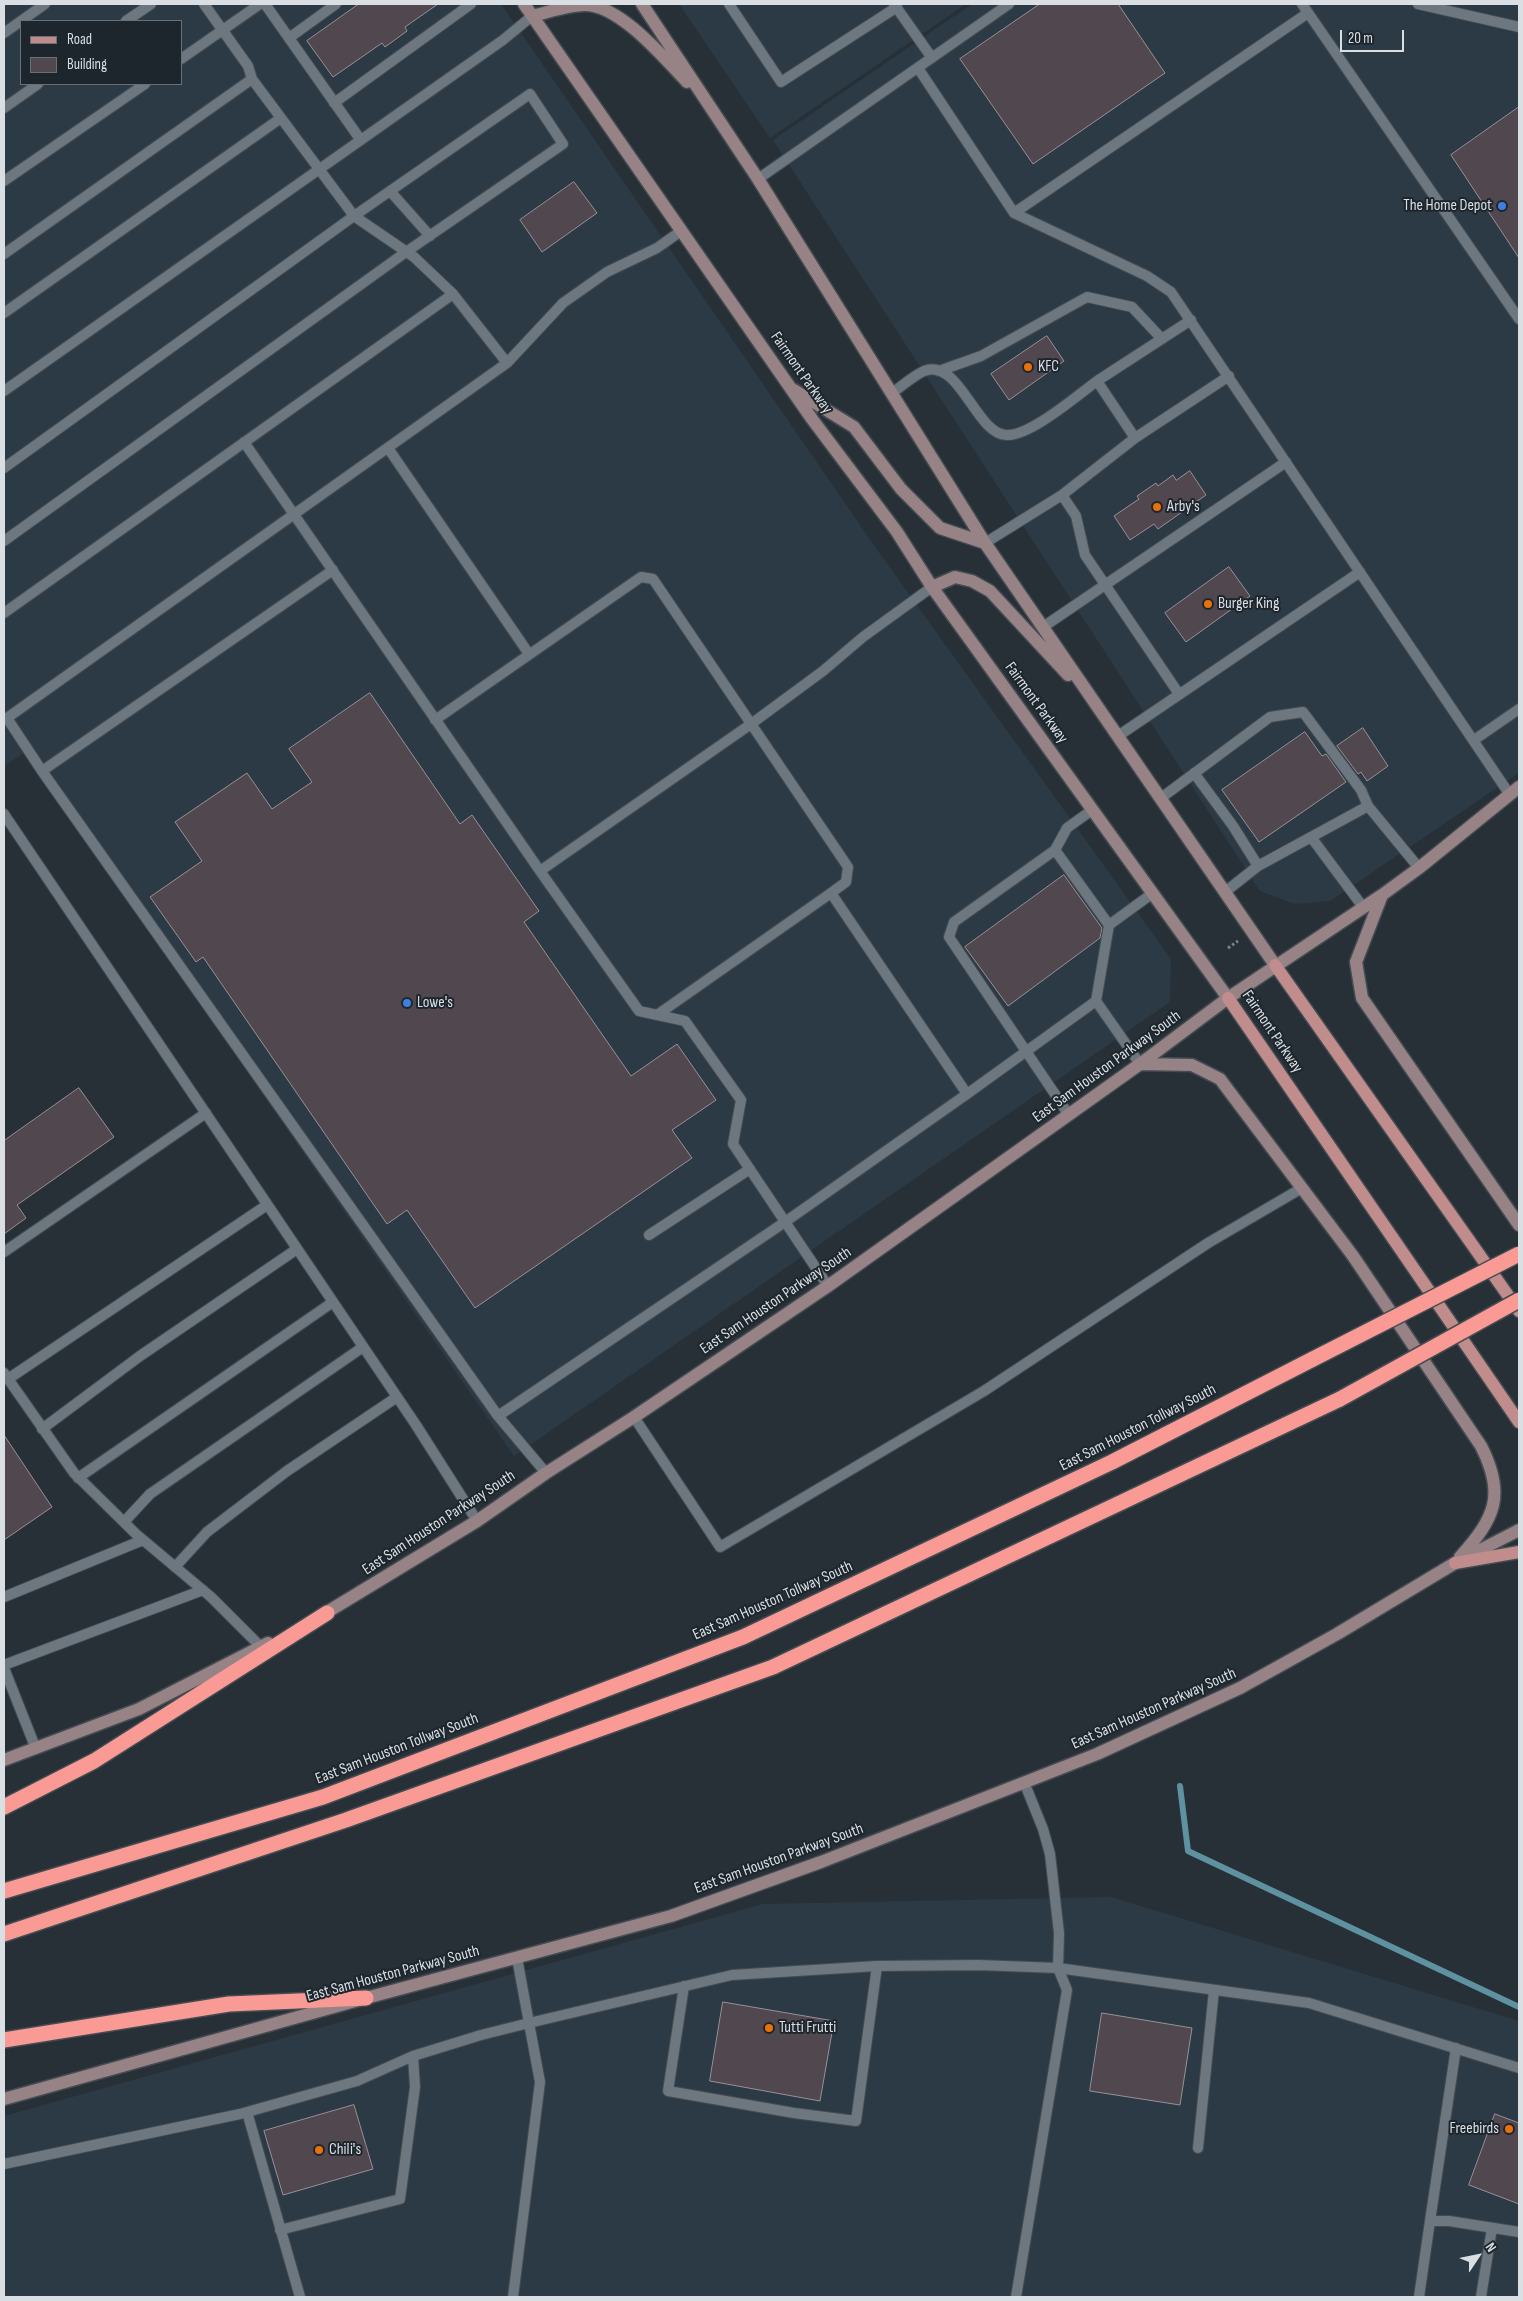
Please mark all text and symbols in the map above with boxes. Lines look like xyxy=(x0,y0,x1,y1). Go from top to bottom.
legend xyxy=(20,20,182,85)
scale bar xyxy=(1343,20,1407,52)
text: 20 m xyxy=(1348,29,1373,48)
text: Road xyxy=(67,30,92,49)
text: Building xyxy=(67,55,107,74)
place label: The Home Depot xyxy=(1403,196,1492,216)
marker: The Home Depot xyxy=(1496,200,1508,212)
street label: Fairmont Parkway xyxy=(766,328,836,418)
place label: KFC xyxy=(1038,357,1059,377)
marker: KFC xyxy=(1022,361,1034,373)
place label: Arby's xyxy=(1167,497,1200,517)
marker: Arby's xyxy=(1151,501,1163,513)
place label: Burger King xyxy=(1218,594,1279,614)
marker: Burger King xyxy=(1202,598,1214,610)
street label: Fairmont Parkway xyxy=(1000,659,1072,747)
street label: Fairmont Parkway xyxy=(1237,987,1307,1077)
place label: Lowe's xyxy=(417,993,453,1013)
marker: Lowe's xyxy=(401,997,413,1009)
street label: East Sam Houston Parkway South xyxy=(1029,1007,1185,1127)
street label: East Sam Houston Parkway South xyxy=(697,1243,855,1359)
street label: East Sam Houston Tollway South xyxy=(1057,1380,1219,1476)
street label: East Sam Houston Parkway South xyxy=(359,1466,519,1580)
street label: East Sam Houston Tollway South xyxy=(690,1557,856,1645)
street label: East Sam Houston Parkway South xyxy=(1069,1664,1239,1754)
street label: East Sam Houston Tollway South xyxy=(313,1709,481,1789)
street label: East Sam Houston Parkway South xyxy=(692,1819,866,1899)
street label: East Sam Houston Parkway South xyxy=(304,1942,482,2006)
place label: Tutti Frutti xyxy=(779,2018,836,2038)
marker: Tutti Frutti xyxy=(763,2022,775,2034)
place label: Freebirds xyxy=(1449,2119,1499,2139)
marker: Freebirds xyxy=(1503,2123,1515,2135)
place label: Chili's xyxy=(329,2140,361,2160)
marker: Chili's xyxy=(313,2144,325,2156)
north arrow xyxy=(1453,2231,1503,2281)
text: N xyxy=(1482,2239,1500,2255)

